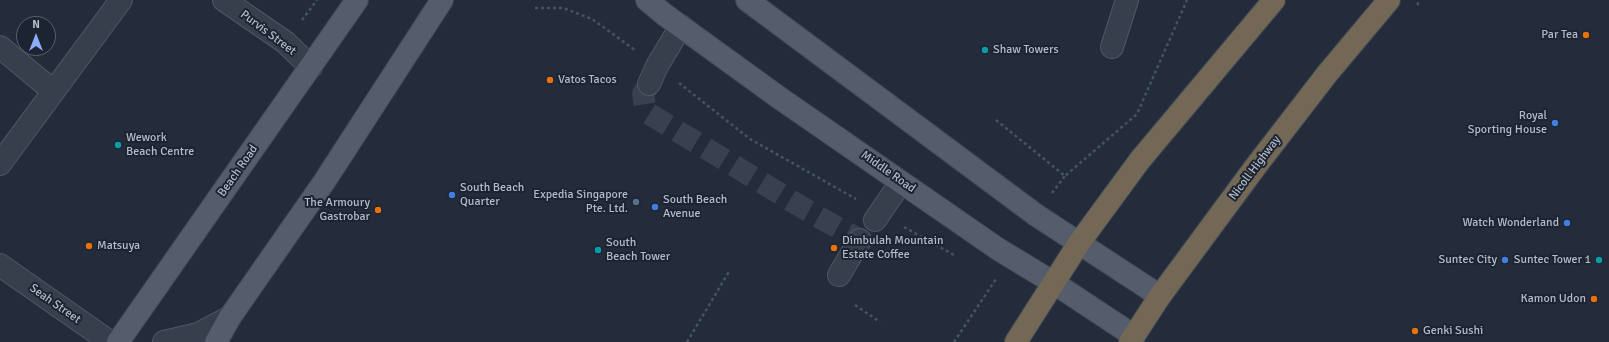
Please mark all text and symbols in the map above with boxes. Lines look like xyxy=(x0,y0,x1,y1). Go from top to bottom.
street label: Purvis Street xyxy=(237,7,299,59)
north arrow xyxy=(16,16,56,56)
text: N xyxy=(32,18,40,31)
place label: Par Tea xyxy=(1541,28,1578,42)
marker: Par Tea xyxy=(1581,30,1591,40)
place label: Shaw Towers xyxy=(993,43,1059,57)
marker: Shaw Towers xyxy=(980,45,990,55)
place label: Vatos Tacos xyxy=(558,73,617,87)
marker: Vatos Tacos xyxy=(545,75,555,85)
place label: Royal Sporting House xyxy=(1468,109,1547,137)
marker: Royal Sporting House xyxy=(1550,118,1560,128)
place label: Wework Beach Centre xyxy=(126,131,194,159)
street label: Nicoll Highway xyxy=(1226,133,1284,203)
marker: Wework Beach Centre xyxy=(113,140,123,150)
street label: Beach Road xyxy=(215,142,261,200)
street label: Middle Road xyxy=(858,148,918,196)
place label: South Beach Quarter xyxy=(460,181,524,209)
place label: Expedia Singapore Pte. Ltd. xyxy=(533,188,628,216)
marker: South Beach Quarter xyxy=(447,190,457,200)
place label: South Beach Avenue xyxy=(663,193,727,221)
place label: The Armoury Gastrobar xyxy=(304,196,370,224)
marker: Expedia Singapore Pte. Ltd. xyxy=(631,197,641,207)
marker: South Beach Avenue xyxy=(650,202,660,212)
marker: The Armoury Gastrobar xyxy=(373,205,383,215)
place label: Watch Wonderland xyxy=(1463,216,1559,230)
marker: Watch Wonderland xyxy=(1562,218,1572,228)
place label: Dimbulah Mountain Estate Coffee xyxy=(842,234,943,262)
place label: South Beach Tower xyxy=(606,236,670,264)
place label: Matsuya xyxy=(97,239,140,253)
marker: Matsuya xyxy=(84,241,94,251)
marker: Dimbulah Mountain Estate Coffee xyxy=(829,243,839,253)
marker: South Beach Tower xyxy=(593,245,603,255)
place label: Suntec City xyxy=(1439,253,1497,267)
place label: Suntec Tower 1 xyxy=(1514,253,1591,267)
marker: Suntec City xyxy=(1500,255,1510,265)
marker: Suntec Tower 1 xyxy=(1594,255,1604,265)
street label: Seah Street xyxy=(27,281,83,327)
place label: Kamon Udon xyxy=(1521,292,1586,306)
marker: Kamon Udon xyxy=(1589,294,1599,304)
place label: Genki Sushi xyxy=(1423,324,1483,338)
marker: Genki Sushi xyxy=(1410,326,1420,336)

